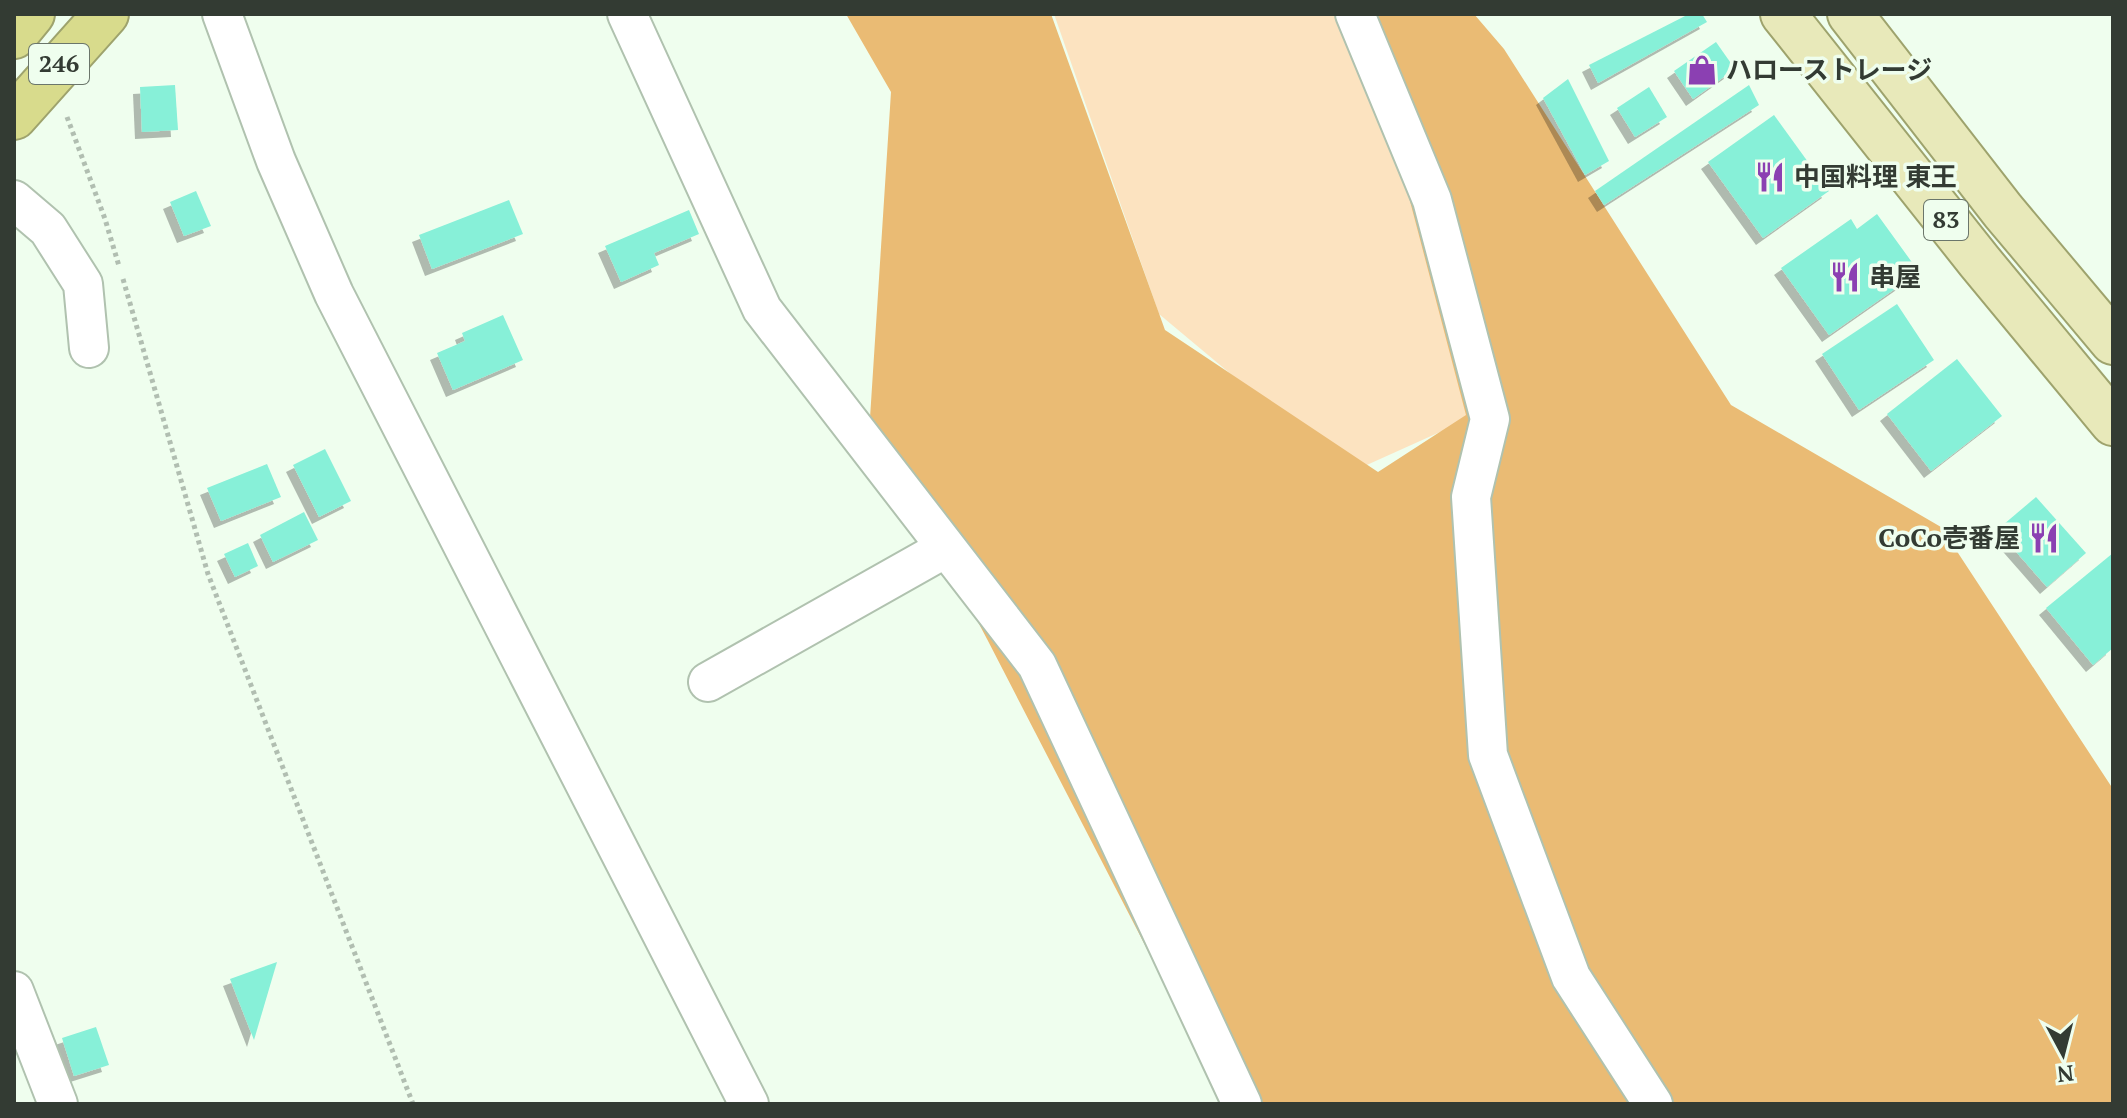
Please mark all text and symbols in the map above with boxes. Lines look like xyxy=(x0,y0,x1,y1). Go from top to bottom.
road number: 246 xyxy=(29,44,89,84)
place label: ハローストレージ xyxy=(1726,52,1932,86)
shop icon: ハローストレージ xyxy=(1685,53,1719,87)
place label: 中国料理 東王 xyxy=(1794,159,1957,193)
restaurant icon: 中国料理 東王 xyxy=(1753,160,1787,194)
road number: 83 xyxy=(1924,200,1968,240)
place label: 串屋 xyxy=(1869,259,1921,293)
restaurant icon: 串屋 xyxy=(1828,260,1862,294)
place label: CoCo壱番屋 xyxy=(1878,520,2020,554)
restaurant icon: CoCo壱番屋 xyxy=(2027,521,2061,555)
north arrow xyxy=(2023,1014,2103,1094)
text: N xyxy=(2055,1059,2076,1090)

